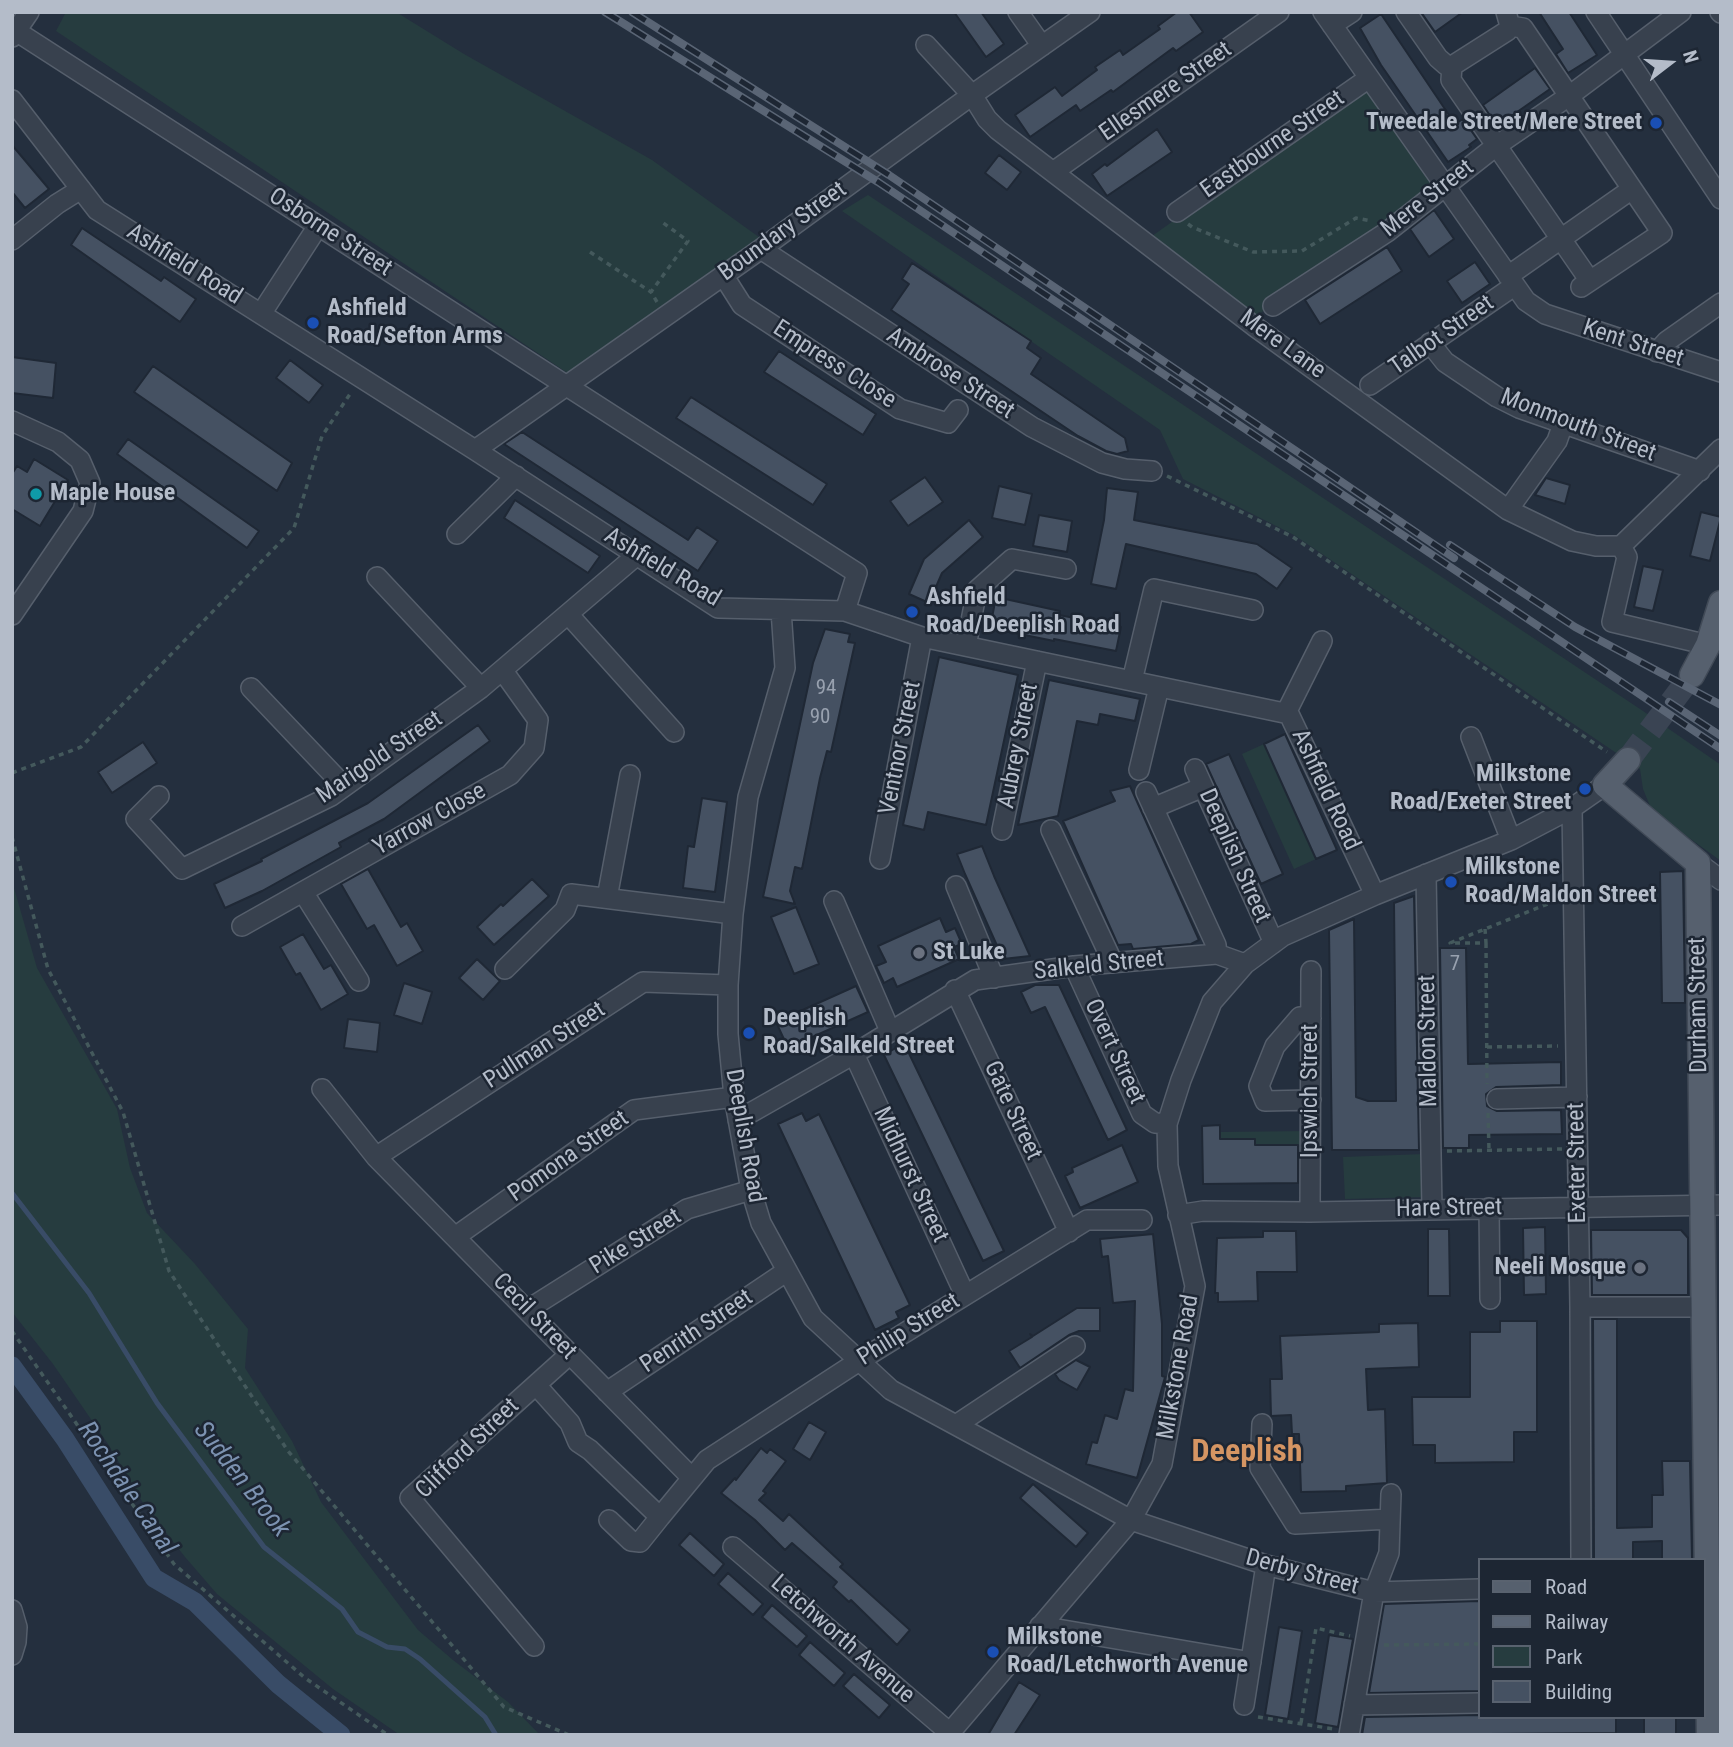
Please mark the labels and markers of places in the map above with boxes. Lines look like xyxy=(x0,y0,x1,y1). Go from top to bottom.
place label: Tweedale Street/Mere Street xyxy=(1366,109,1642,137)
marker: Tweedale Street/Mere Street xyxy=(1648,115,1664,131)
place label: Ashfield Road/Sefton Arms xyxy=(327,295,503,351)
marker: Ashfield Road/Sefton Arms xyxy=(305,315,321,331)
place label: Maple House xyxy=(50,480,175,508)
marker: Maple House xyxy=(28,486,44,502)
place label: Ashfield Road/Deeplish Road xyxy=(926,584,1120,640)
marker: Ashfield Road/Deeplish Road xyxy=(904,604,920,620)
place label: Milkstone Road/Exeter Street xyxy=(1390,761,1571,817)
marker: Milkstone Road/Exeter Street xyxy=(1577,781,1593,797)
place label: Milkstone Road/Maldon Street xyxy=(1465,854,1656,910)
marker: Milkstone Road/Maldon Street xyxy=(1443,874,1459,890)
place label: St Luke xyxy=(933,939,1005,967)
marker: St Luke xyxy=(911,945,927,961)
place label: Deeplish Road/Salkeld Street xyxy=(763,1005,954,1061)
marker: Deeplish Road/Salkeld Street xyxy=(741,1025,757,1041)
place label: Neeli Mosque xyxy=(1494,1254,1626,1282)
marker: Neeli Mosque xyxy=(1632,1260,1648,1276)
place label: Milkstone Road/Letchworth Avenue xyxy=(1007,1624,1248,1680)
marker: Milkstone Road/Letchworth Avenue xyxy=(985,1644,1001,1660)

